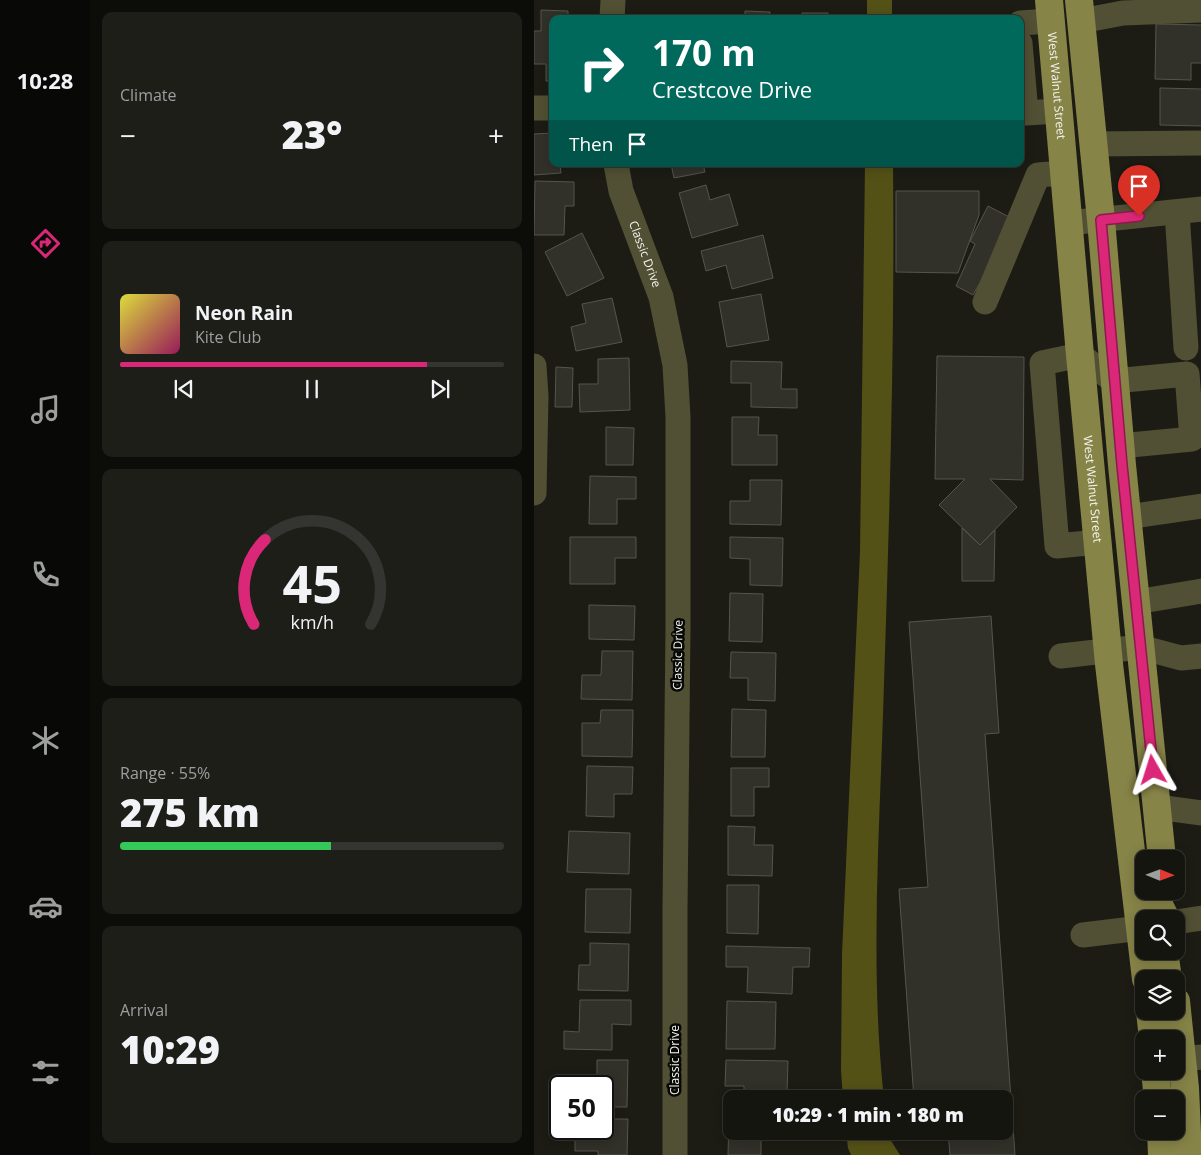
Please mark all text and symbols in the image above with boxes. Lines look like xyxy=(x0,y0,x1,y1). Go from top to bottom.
text: 170 m xyxy=(652,29,756,76)
street label: West Walnut Street xyxy=(1044,31,1070,140)
icon: right xyxy=(569,35,634,100)
text: 10:28 xyxy=(17,65,73,95)
text: Crestcove Drive xyxy=(652,74,812,104)
text: Climate xyxy=(120,84,177,106)
text: 23° xyxy=(282,108,342,160)
text: − xyxy=(120,116,136,154)
text: + xyxy=(488,116,504,154)
icon: arrive xyxy=(623,130,651,158)
text: Then xyxy=(569,131,613,157)
pin xyxy=(1118,165,1160,216)
icon: arrive xyxy=(1125,172,1153,200)
street label: Classic Drive xyxy=(625,218,666,290)
icon: directions xyxy=(28,226,63,261)
text: Neon Rain xyxy=(195,300,293,326)
text: Kite Club xyxy=(195,326,261,348)
icon: previous xyxy=(170,375,198,403)
icon: pause xyxy=(298,375,326,403)
icon: next xyxy=(426,375,454,403)
icon: music xyxy=(28,392,63,427)
street label: West Walnut Street xyxy=(1080,435,1107,543)
text: 45 xyxy=(282,547,342,618)
icon: phone xyxy=(28,557,63,592)
text: km/h xyxy=(290,610,334,634)
street label: Classic Drive xyxy=(668,620,687,690)
icon: climate xyxy=(28,723,63,758)
position arrow xyxy=(1126,743,1178,795)
text: Range · 55% xyxy=(120,762,210,784)
text: 275 km xyxy=(120,786,260,838)
north arrow xyxy=(1135,850,1185,900)
map controls xyxy=(1135,850,1185,1140)
icon: car xyxy=(28,889,63,924)
button: search xyxy=(1135,910,1185,960)
button: layers xyxy=(1135,970,1185,1020)
text: Arrival xyxy=(120,999,168,1021)
text: 10:29 xyxy=(120,1023,220,1075)
street label: Classic Drive xyxy=(666,1025,683,1095)
button: + xyxy=(1135,1030,1185,1080)
icon: filters xyxy=(28,1055,63,1090)
speed limit sign: 50 xyxy=(549,1075,614,1140)
button: − xyxy=(1135,1090,1185,1140)
text: 10:29 · 1 min · 180 m xyxy=(772,1102,964,1128)

